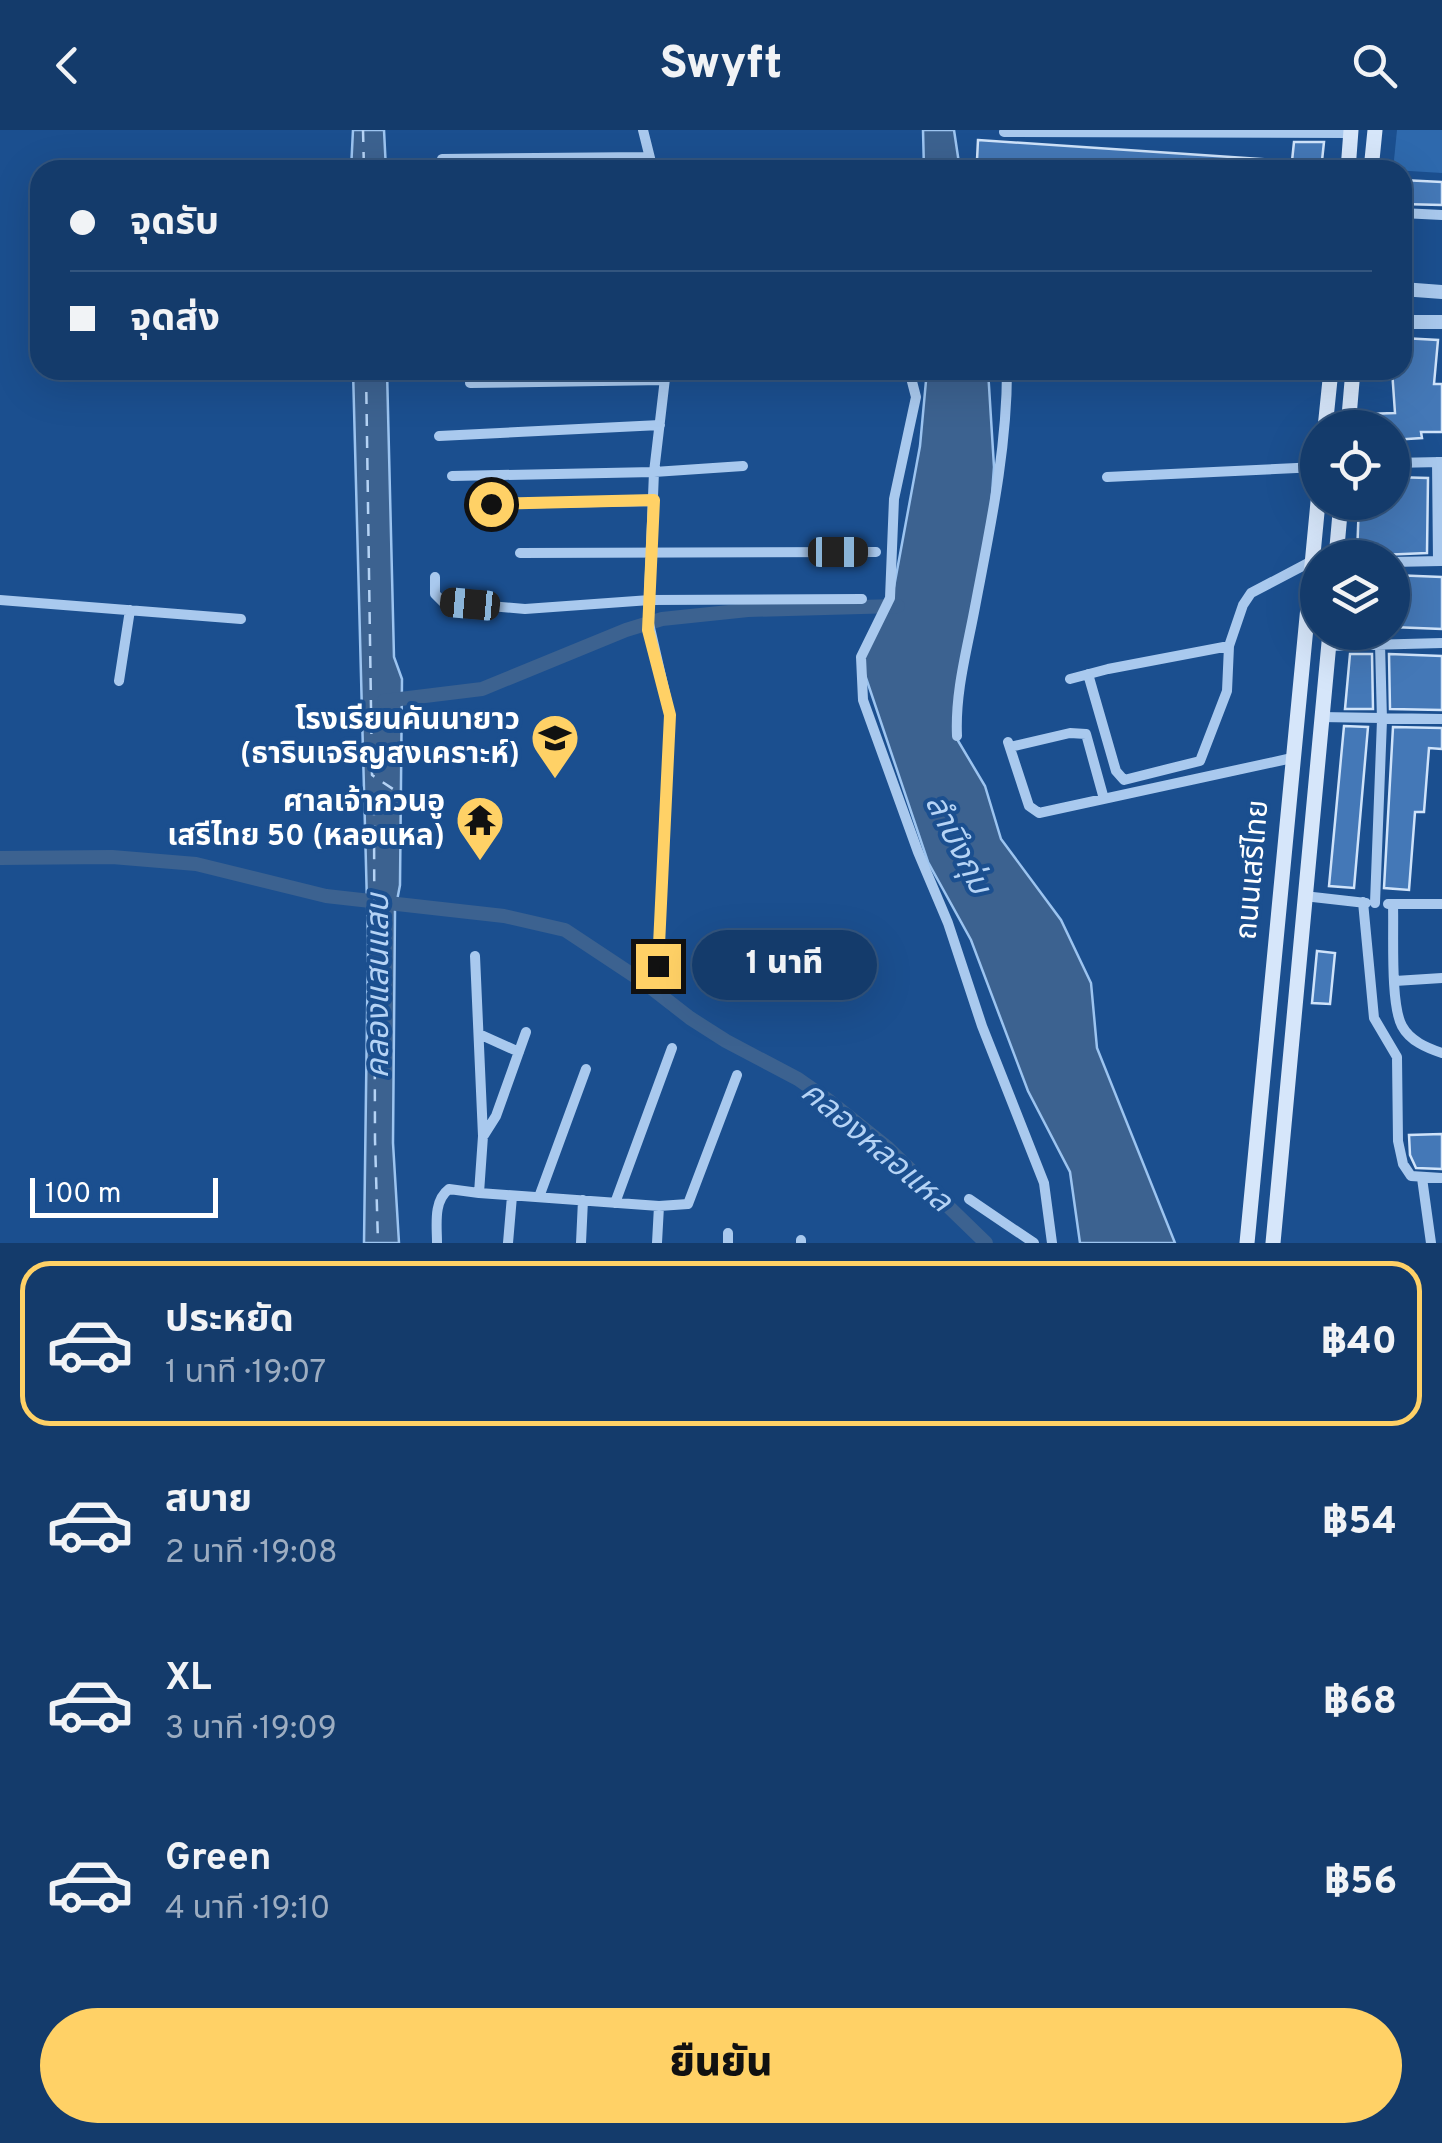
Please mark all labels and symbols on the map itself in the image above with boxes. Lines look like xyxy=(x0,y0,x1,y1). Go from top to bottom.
route start xyxy=(469,482,514,527)
car xyxy=(808,537,868,567)
car xyxy=(439,586,501,622)
place label: โรงเรียนคันนายาว (ธารินเจริญสงเคราะห์) xyxy=(240,703,520,774)
school or university icon: โรงเรียนคันนายาว (ธารินเจริญสงเคราะห์) xyxy=(529,712,581,780)
place label: ศาลเจ้ากวนอู เสรีไทย 50 (หลอแหล) xyxy=(167,785,445,856)
water label: ลำบึงกุ่ม xyxy=(914,788,999,904)
temple icon: ศาลเจ้ากวนอู เสรีไทย 50 (หลอแหล) xyxy=(454,794,506,862)
street label: ถนนเสรีไทย xyxy=(1229,798,1279,942)
water label: คลองแสนแสบ xyxy=(360,891,400,1078)
callout: 1 นาที xyxy=(693,931,878,1001)
route end xyxy=(636,944,681,989)
water label: คลองหลอแหล xyxy=(792,1073,960,1224)
scale bar xyxy=(30,1173,218,1218)

